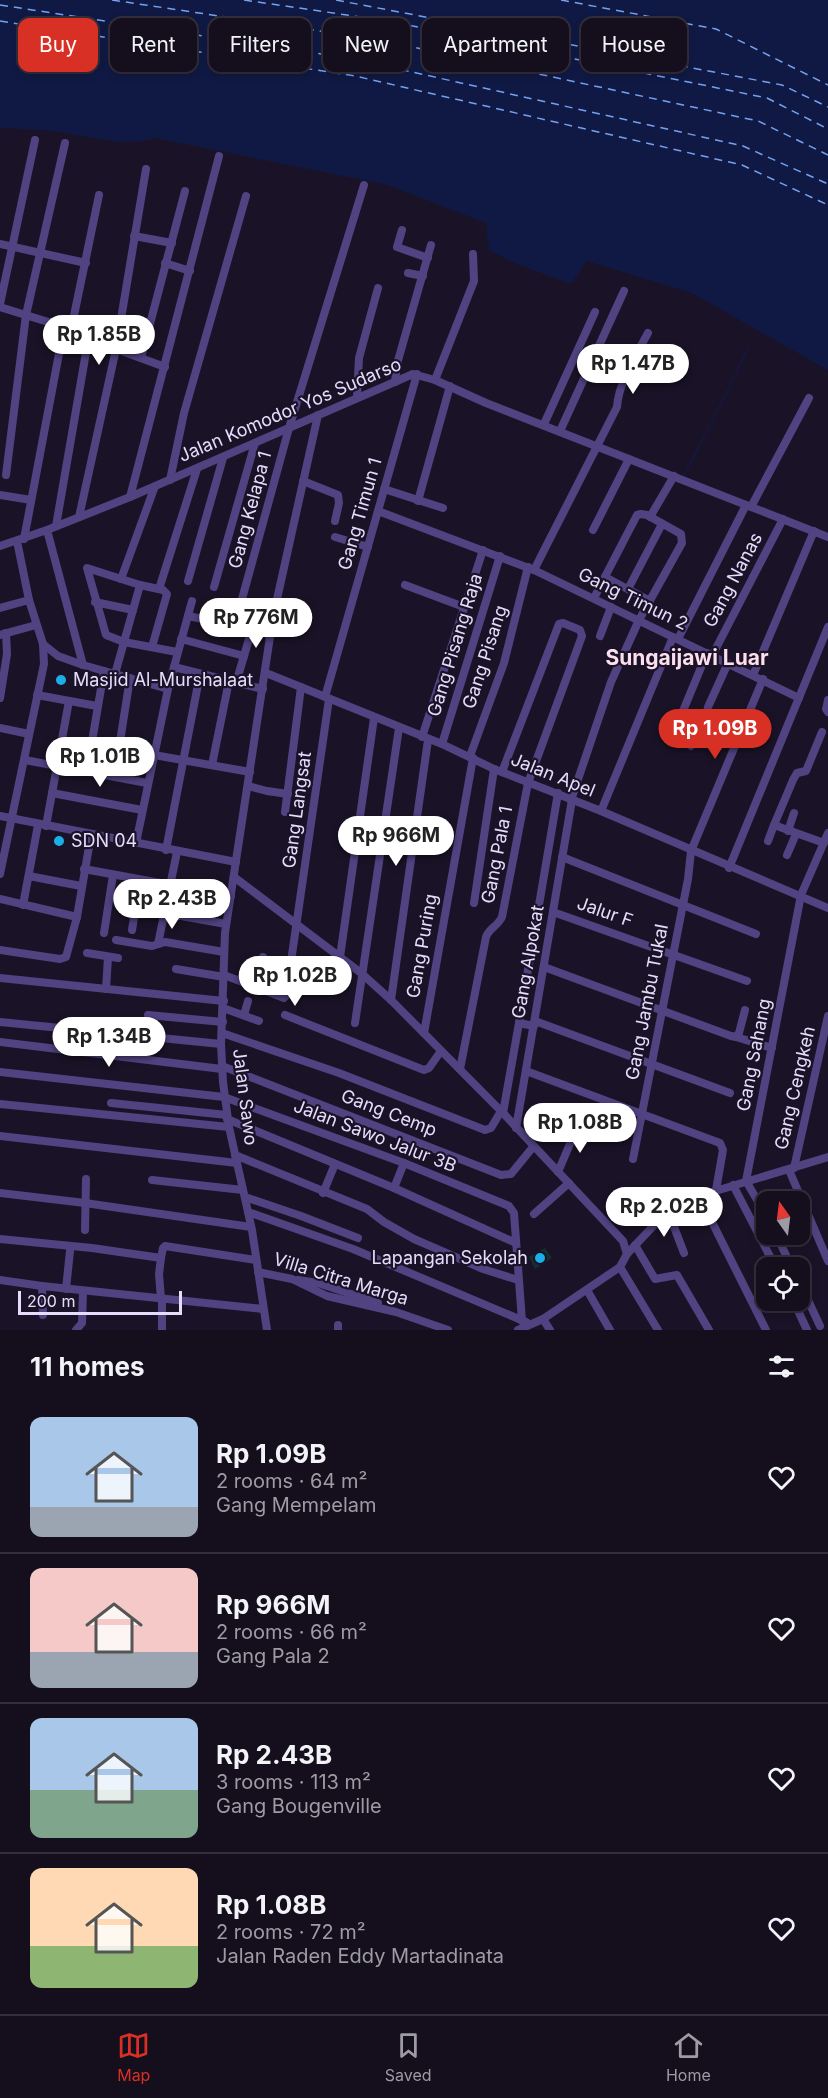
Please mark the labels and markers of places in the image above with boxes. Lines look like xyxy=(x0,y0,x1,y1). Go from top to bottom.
pin: Rp 1.85B xyxy=(37,315,161,366)
pin: Rp 1.47B xyxy=(571,344,695,395)
pin: Rp 776M xyxy=(201,598,311,649)
place label: Masjid Al-Murshalaat xyxy=(73,669,253,690)
marker: Masjid Al-Murshalaat xyxy=(54,673,68,687)
pin: Rp 1.09B xyxy=(653,709,777,760)
pin: Rp 1.01B xyxy=(38,737,162,788)
pin: Rp 966M xyxy=(341,816,451,867)
place label: SDN 04 xyxy=(71,830,137,851)
marker: SDN 04 xyxy=(52,834,66,848)
pin: Rp 2.43B xyxy=(110,879,234,930)
pin: Rp 1.02B xyxy=(233,956,357,1007)
pin: Rp 1.34B xyxy=(47,1017,171,1068)
pin: Rp 1.08B xyxy=(518,1103,642,1154)
pin: Rp 2.02B xyxy=(602,1187,726,1238)
place label: Lapangan Sekolah xyxy=(372,1247,528,1268)
marker: Lapangan Sekolah xyxy=(533,1251,547,1265)

